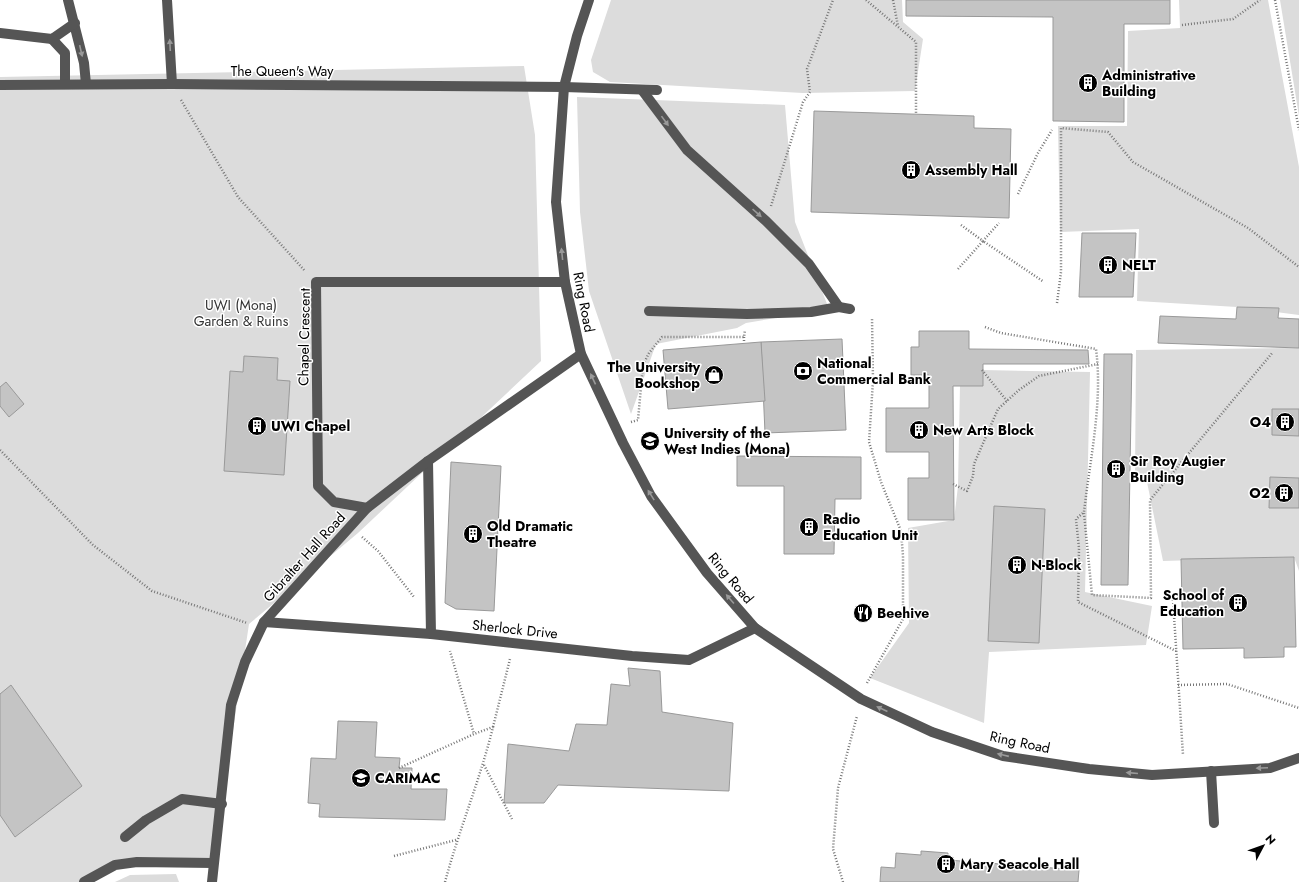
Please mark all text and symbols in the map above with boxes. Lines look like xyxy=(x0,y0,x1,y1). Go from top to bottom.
one-way arrow xyxy=(166,39,173,51)
one-way arrow xyxy=(79,45,85,57)
street label: The Queen's Way xyxy=(231,61,334,81)
place label: Administrative Building xyxy=(1101,65,1196,101)
building icon: Administrative Building xyxy=(1077,72,1099,94)
one-way arrow xyxy=(661,116,669,127)
building icon: Assembly Hall xyxy=(900,159,922,181)
place label: Assembly Hall xyxy=(924,160,1018,180)
one-way arrow xyxy=(752,208,761,217)
one-way arrow xyxy=(559,248,565,260)
building icon: NELT xyxy=(1097,254,1119,276)
place label: NELT xyxy=(1122,255,1156,275)
street label: Ring Road xyxy=(568,270,600,334)
street label: Chapel Crescent xyxy=(293,287,315,386)
park label: UWI (Mona) Garden & Ruins xyxy=(194,295,289,331)
place label: National Commercial Bank xyxy=(817,353,931,389)
place label: The University Bookshop xyxy=(607,357,701,393)
bank icon: National Commercial Bank xyxy=(792,360,814,382)
shop icon: The University Bookshop xyxy=(703,364,725,386)
one-way arrow xyxy=(590,373,596,385)
building icon: O4 xyxy=(1274,411,1296,433)
place label: O4 xyxy=(1250,412,1271,432)
building icon: UWI Chapel xyxy=(246,415,268,437)
place label: UWI Chapel xyxy=(271,416,350,436)
building icon: New Arts Block xyxy=(908,419,930,441)
place label: New Arts Block xyxy=(933,420,1034,440)
place label: University of the West Indies (Mona) xyxy=(664,423,790,459)
school or university icon: University of the West Indies (Mona) xyxy=(639,430,661,452)
place label: Sir Roy Augier Building xyxy=(1130,451,1226,487)
building icon: Sir Roy Augier Building xyxy=(1105,458,1127,480)
building icon: O2 xyxy=(1273,482,1295,504)
place label: O2 xyxy=(1249,483,1270,503)
one-way arrow xyxy=(648,489,655,501)
street label: Gibralter Hall Road xyxy=(258,508,350,606)
place label: Radio Education Unit xyxy=(823,509,918,545)
place label: Old Dramatic Theatre xyxy=(487,516,573,552)
building icon: Radio Education Unit xyxy=(798,516,820,538)
building icon: Old Dramatic Theatre xyxy=(462,523,484,545)
street label: Ring Road xyxy=(704,548,758,608)
building icon: N-Block xyxy=(1006,554,1028,576)
place label: N-Block xyxy=(1031,555,1082,575)
place label: School of Education xyxy=(1160,585,1225,621)
building icon: School of Education xyxy=(1227,592,1249,614)
one-way arrow xyxy=(725,593,734,604)
restaurant icon: Beehive xyxy=(852,602,874,624)
place label: Beehive xyxy=(877,603,929,623)
street label: Sherlock Drive xyxy=(471,615,559,643)
one-way arrow xyxy=(877,706,888,712)
street label: Ring Road xyxy=(988,726,1052,758)
one-way arrow xyxy=(997,752,1010,758)
one-way arrow xyxy=(1256,765,1268,772)
school or university icon: CARIMAC xyxy=(350,767,372,789)
place label: CARIMAC xyxy=(375,768,441,788)
one-way arrow xyxy=(1126,770,1138,776)
north arrow xyxy=(1243,826,1283,866)
text: N xyxy=(1262,831,1279,848)
building icon: Mary Seacole Hall xyxy=(935,853,957,875)
place label: Mary Seacole Hall xyxy=(960,854,1079,874)

